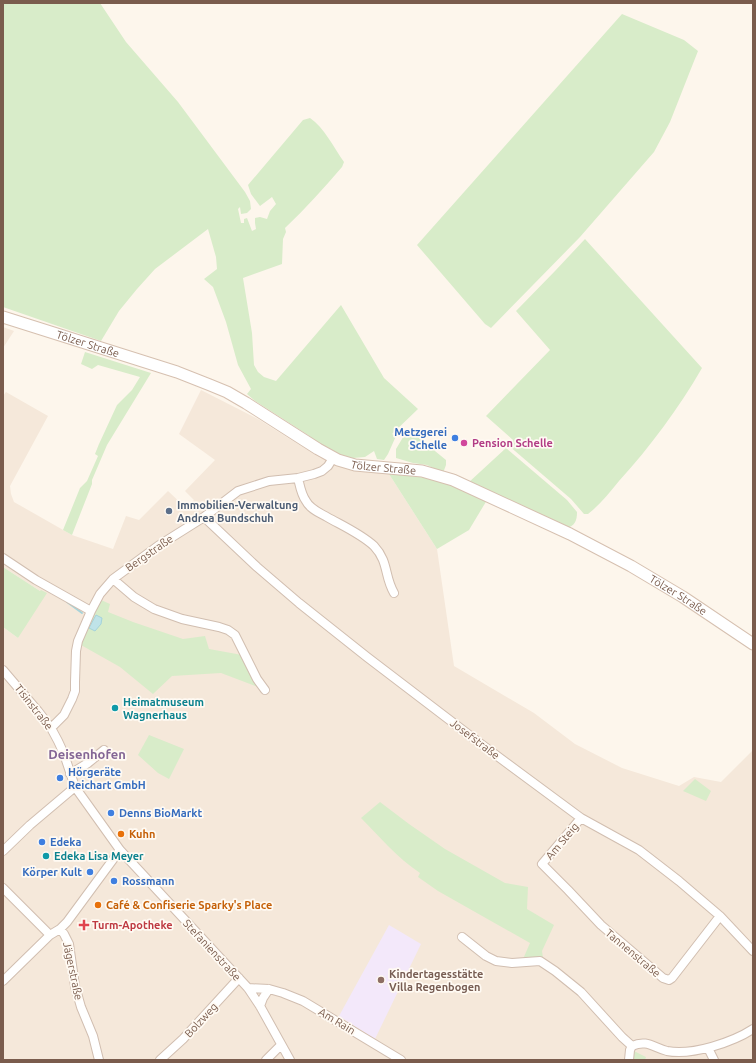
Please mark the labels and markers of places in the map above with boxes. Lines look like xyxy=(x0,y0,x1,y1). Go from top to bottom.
place label: Metzgerei Schelle xyxy=(394,426,447,451)
marker: Metzgerei Schelle xyxy=(450,433,460,443)
place label: Pension Schelle xyxy=(472,437,553,449)
marker: Pension Schelle xyxy=(459,438,469,448)
place label: Immobilien-Verwaltung Andrea Bundschuh xyxy=(177,499,298,524)
marker: Immobilien-Verwaltung Andrea Bundschuh xyxy=(164,506,174,516)
place label: Heimatmuseum Wagnerhaus xyxy=(123,696,204,721)
marker: Heimatmuseum Wagnerhaus xyxy=(110,703,120,713)
place label: Hörgeräte Reichart GmbH xyxy=(68,766,146,791)
marker: Hörgeräte Reichart GmbH xyxy=(55,773,65,783)
place label: Denns BioMarkt xyxy=(119,807,202,819)
marker: Denns BioMarkt xyxy=(106,808,116,818)
place label: Kuhn xyxy=(129,828,155,840)
marker: Kuhn xyxy=(116,829,126,839)
place label: Edeka xyxy=(50,836,81,848)
marker: Edeka xyxy=(37,837,47,847)
place label: Edeka Lisa Meyer xyxy=(54,850,144,862)
marker: Edeka Lisa Meyer xyxy=(41,851,51,861)
place label: Körper Kult xyxy=(22,866,82,878)
marker: Körper Kult xyxy=(85,867,95,877)
place label: Rossmann xyxy=(122,875,174,887)
marker: Rossmann xyxy=(109,876,119,886)
place label: Café & Confiserie Sparky's Place xyxy=(106,899,272,911)
marker: Café & Confiserie Sparky's Place xyxy=(93,900,103,910)
place label: Turm-Apotheke xyxy=(92,919,173,931)
marker: Turm-Apotheke xyxy=(79,920,89,930)
place label: Kindertagesstätte Villa Regenbogen xyxy=(389,968,483,993)
marker: Kindertagesstätte Villa Regenbogen xyxy=(376,975,386,985)

